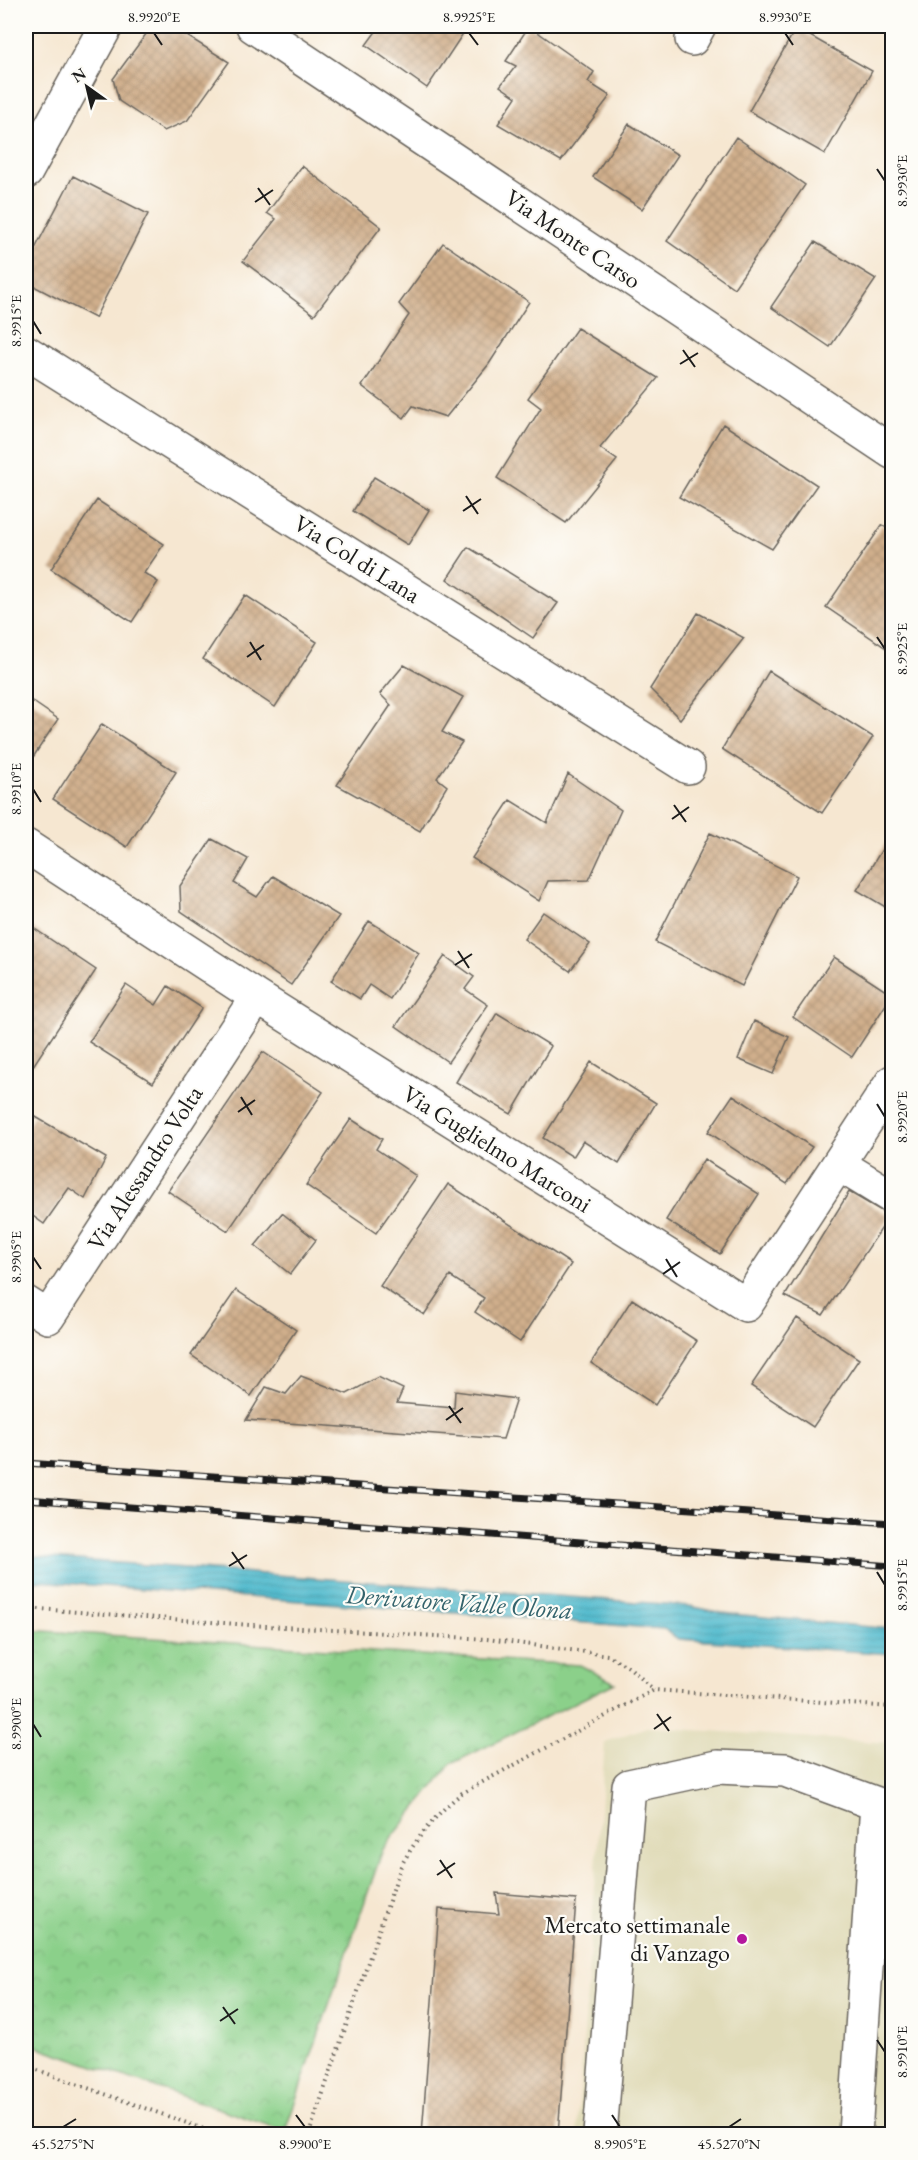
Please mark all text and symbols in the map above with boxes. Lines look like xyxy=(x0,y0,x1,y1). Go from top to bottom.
text: 8.9920°E xyxy=(128,7,181,26)
text: 8.9925°E xyxy=(443,7,496,26)
text: 8.9930°E xyxy=(759,7,812,26)
north arrow xyxy=(57,57,117,117)
text: N xyxy=(68,63,90,87)
text: 8.9930°E xyxy=(892,154,911,207)
street label: Via Monte Carso xyxy=(499,182,647,296)
text: 8.9915°E xyxy=(6,294,25,347)
street label: Via Col di Lana xyxy=(288,507,427,610)
text: 8.9925°E xyxy=(892,622,911,675)
text: 8.9910°E xyxy=(6,762,25,815)
street label: Via Guglielmo Marconi xyxy=(397,1078,598,1219)
street label: Via Alessandro Volta xyxy=(80,1079,210,1256)
text: 8.9920°E xyxy=(892,1090,911,1143)
text: 8.9905°E xyxy=(6,1230,25,1283)
text: 8.9915°E xyxy=(892,1558,911,1611)
water label: Derivatore Valle Olona xyxy=(343,1577,574,1627)
text: 8.9900°E xyxy=(6,1697,25,1750)
place label: Mercato settimanale di Vanzago xyxy=(545,1909,730,1968)
marker: Mercato settimanale di Vanzago xyxy=(735,1932,749,1946)
text: 8.9910°E xyxy=(892,2025,911,2078)
text: 45.5275°N xyxy=(32,2134,95,2153)
text: 8.9900°E xyxy=(279,2134,332,2153)
text: 8.9905°E xyxy=(594,2134,647,2153)
text: 45.5270°N xyxy=(698,2134,761,2153)

